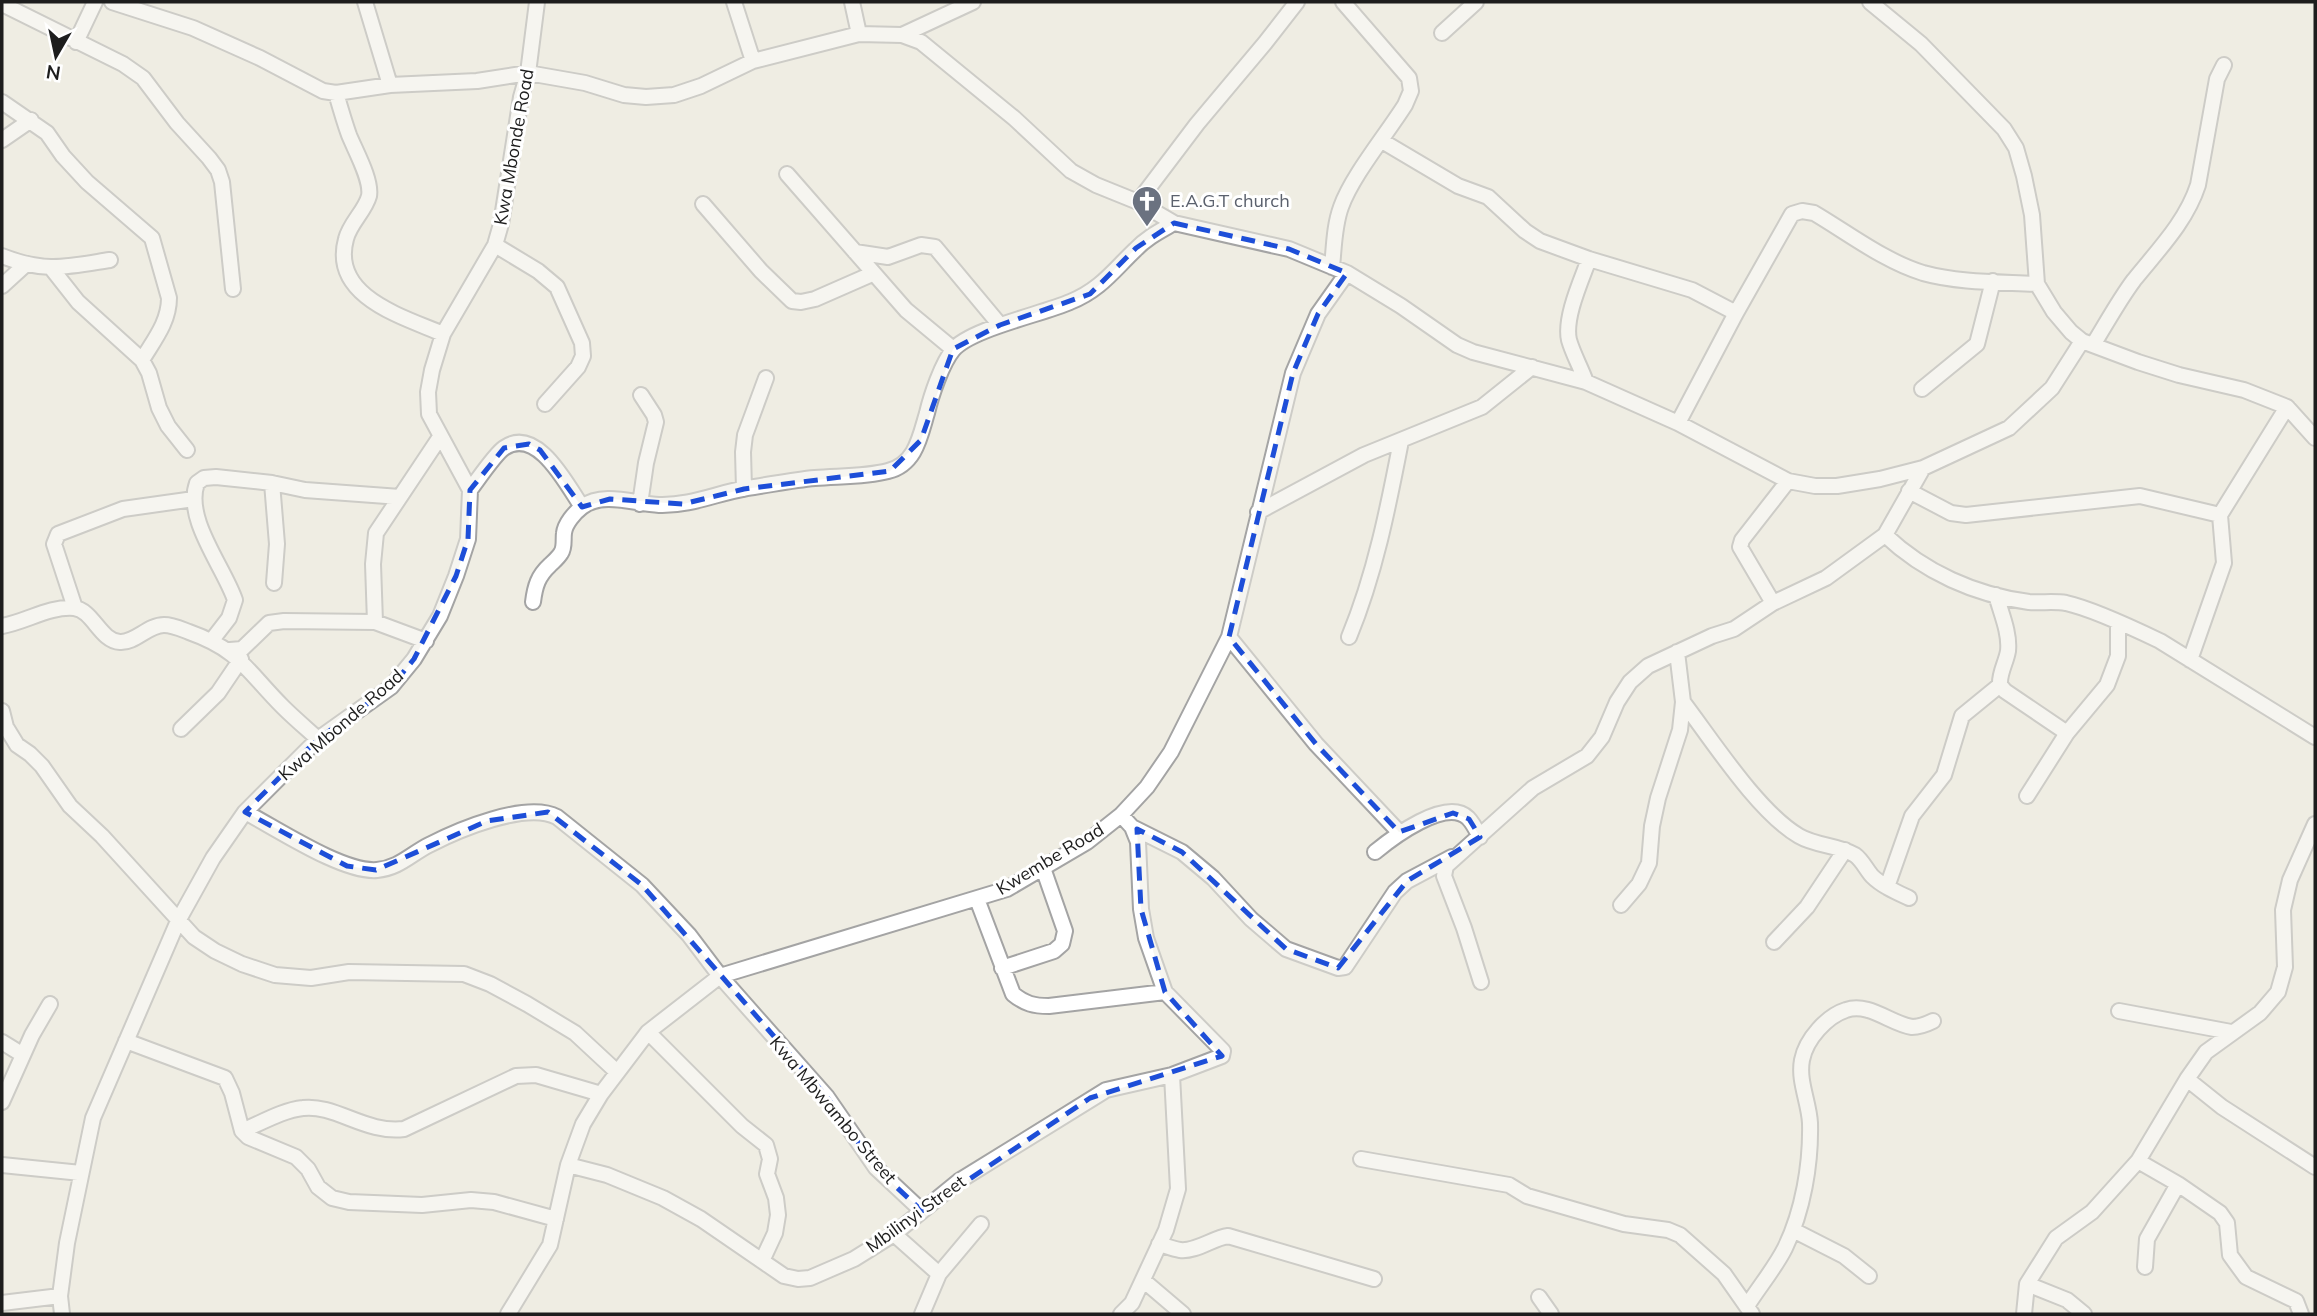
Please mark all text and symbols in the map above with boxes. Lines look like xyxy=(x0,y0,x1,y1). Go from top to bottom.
north arrow xyxy=(21,21,91,91)
text: N xyxy=(44,60,62,86)
street label: Kwa Mbonde Road xyxy=(488,67,539,227)
church icon: E.A.G.T church xyxy=(1130,184,1164,228)
place label: E.A.G.T church xyxy=(1170,189,1290,212)
street label: Kwa Mbonde Road xyxy=(273,664,408,785)
street label: Kwembe Road xyxy=(992,817,1108,900)
street label: Kwa Mbwambo Street xyxy=(765,1031,902,1188)
street label: Mbilinyi Street xyxy=(861,1170,970,1258)

